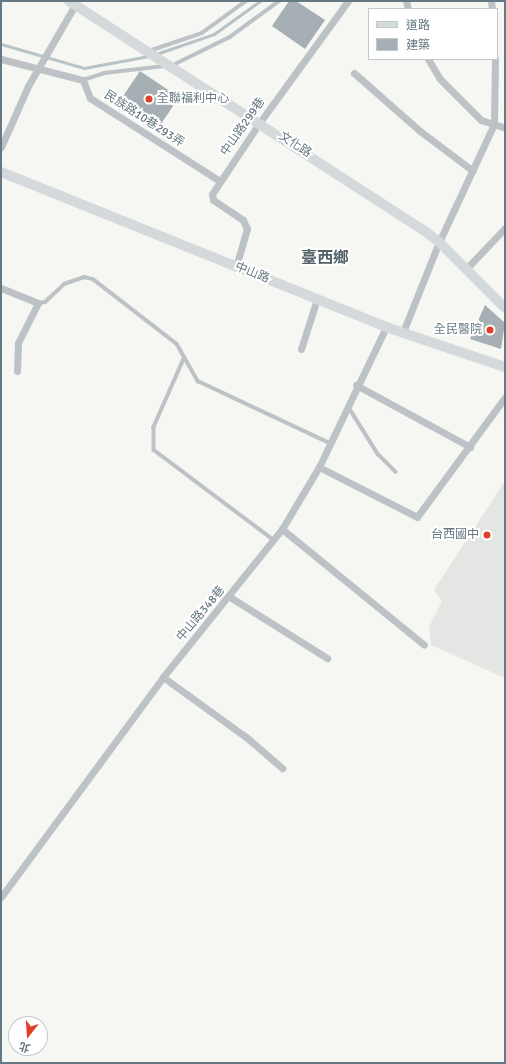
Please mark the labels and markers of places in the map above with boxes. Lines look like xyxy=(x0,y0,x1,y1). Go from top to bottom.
place label: 全聯福利中心 xyxy=(157,92,229,106)
marker: 全聯福利中心 xyxy=(144,94,154,104)
place label: 全民醫院 xyxy=(434,323,482,337)
marker: 全民醫院 xyxy=(485,325,495,335)
place label: 台西國中 xyxy=(431,528,479,542)
marker: 台西國中 xyxy=(482,530,492,540)

